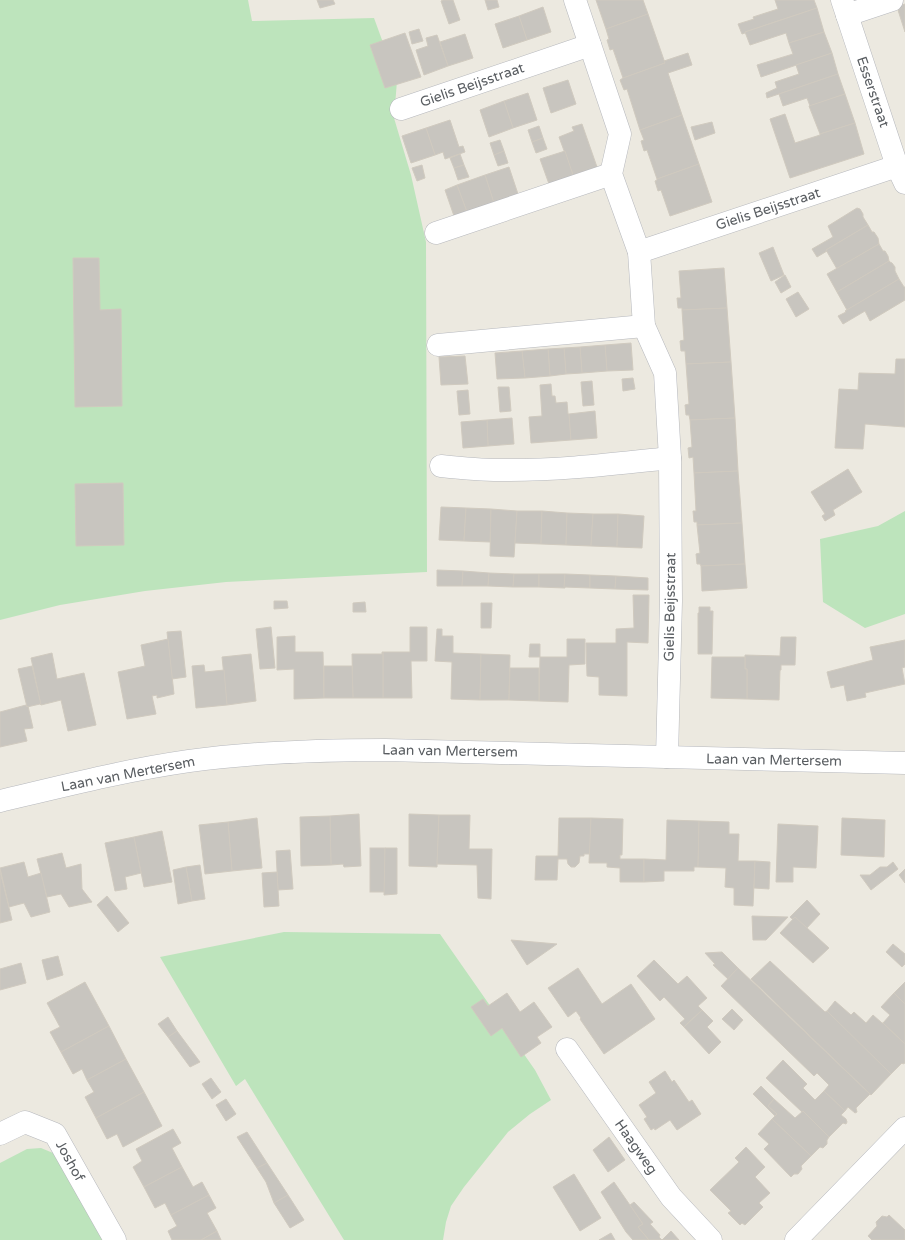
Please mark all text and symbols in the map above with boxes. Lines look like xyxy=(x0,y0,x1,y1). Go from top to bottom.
street label: Esserstraat xyxy=(853,54,893,130)
street label: Gielis Beijsstraat xyxy=(418,59,527,111)
street label: Gielis Beijsstraat xyxy=(714,184,823,234)
street label: Gielis Beijsstraat xyxy=(661,552,679,662)
street label: Laan van Mertersem xyxy=(382,741,518,761)
street label: Laan van Mertersem xyxy=(706,750,842,770)
street label: Laan van Mertersem xyxy=(60,753,196,795)
street label: Haagweg xyxy=(611,1116,661,1178)
street label: Joshof xyxy=(52,1138,88,1185)

